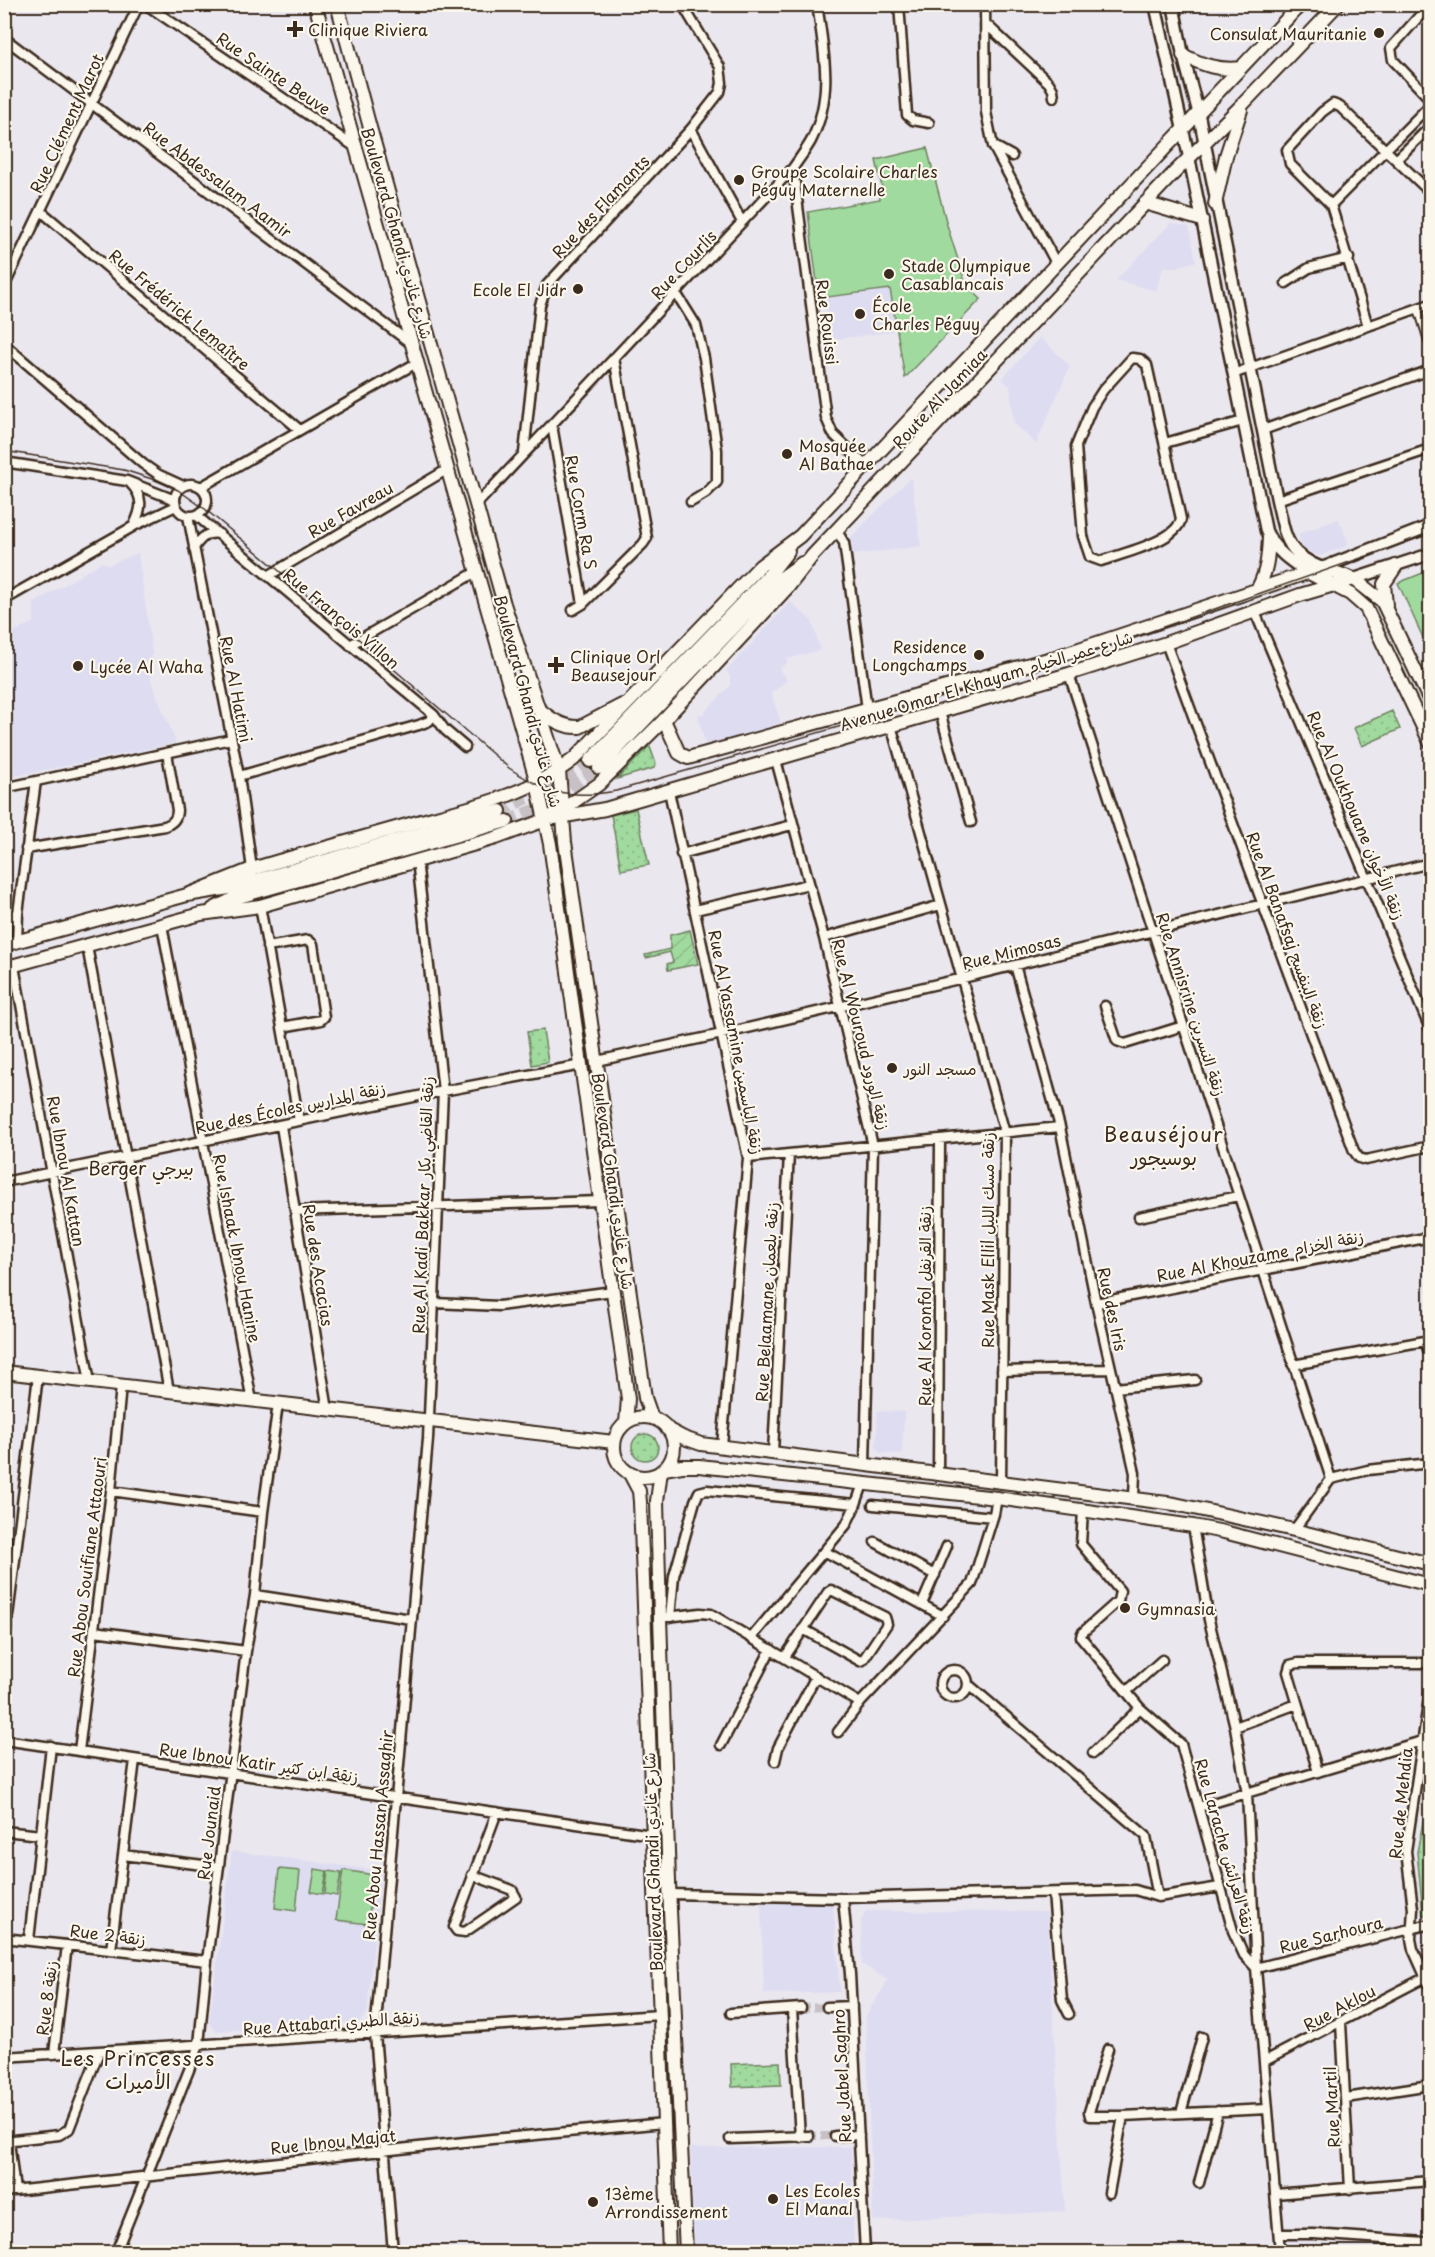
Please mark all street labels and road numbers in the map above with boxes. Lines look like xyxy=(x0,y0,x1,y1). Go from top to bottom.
street label: Rue Sainte Beuve xyxy=(212,26,336,120)
street label: Rue Clément Marot xyxy=(23,49,109,197)
street label: Rue Abdessalam Aamir xyxy=(139,115,297,243)
street label: Boulevard Ghandi شارع غاندي xyxy=(355,124,440,342)
street label: Rue des Flamants xyxy=(546,149,654,263)
street label: Rue Courlis xyxy=(645,224,721,304)
street label: Rue Frédérick Lemaître xyxy=(104,243,256,375)
street label: Rue Rouissi xyxy=(811,278,845,366)
street label: Route Al Jamiaa xyxy=(886,342,992,454)
street label: Rue Corm Ra S xyxy=(560,453,604,571)
street label: Rue Favreau xyxy=(303,475,397,543)
street label: Rue François Villon xyxy=(279,562,405,674)
street label: Boulevard Ghandi شارع غاندي xyxy=(488,592,569,810)
street label: Avenue Omar El Khayam شارع عمر الخيام xyxy=(836,624,1136,738)
street label: Rue Al Hatimi xyxy=(215,634,259,744)
street label: Rue Al Oukhouane زنقة الأخوان xyxy=(1302,707,1412,923)
street label: Rue Al Banafsaj زنقة البنفسج xyxy=(1241,828,1335,1032)
street label: Rue Annisrine زنقة النسرين xyxy=(1151,909,1233,1099)
street label: Rue Mimosas xyxy=(959,927,1063,975)
street label: Rue Al Yassamine زنقة الياسمين xyxy=(703,928,771,1156)
street label: Rue Al Wouroud زنقة الورود xyxy=(827,936,897,1132)
street label: Boulevard Ghandi شارع غاندي xyxy=(586,1071,641,1291)
street label: Rue des Écoles زنقة المدارس xyxy=(193,1075,387,1139)
street label: Rue Al Kadi Bakkar زنقة القاضي بكار xyxy=(406,1076,442,1334)
street label: Rue Ibnou Al Kattan xyxy=(42,1094,92,1248)
street label: Rue Mask Ellil زنقة مسك الليل xyxy=(975,1132,999,1348)
street label: Rue Ishaak Ibnou Hanine xyxy=(208,1152,268,1344)
street label: Rue Belaamane زنقة بلعمان xyxy=(749,1201,783,1403)
street label: Rue des Acacias xyxy=(297,1202,341,1328)
street label: Rue Al Koronfol زنقة القرنفل xyxy=(912,1206,936,1406)
street label: Rue Al Khouzame زنقة الخزام xyxy=(1154,1223,1366,1289)
street label: Rue des Iris xyxy=(1092,1265,1134,1353)
street label: Rue Abou Souifiane Attaouri xyxy=(61,1455,111,1679)
street label: Rue Abou Hassan Assaghir xyxy=(356,1729,398,1941)
street label: Rue Ibnou Katir زنقة ابن كثير xyxy=(158,1736,360,1788)
street label: Rue de Mehdia xyxy=(1382,1745,1418,1860)
street label: Boulevard Ghandi شارع غاندي xyxy=(636,1752,669,1972)
street label: Rue Larache زنقة العرائش xyxy=(1189,1756,1263,1936)
street label: Rue Jounaid xyxy=(190,1784,226,1881)
street label: Rue Sarhoura xyxy=(1277,1910,1385,1958)
street label: Rue 2 زنقة xyxy=(69,1917,147,1951)
street label: Rue 8 زنقة xyxy=(30,1959,62,2037)
street label: Rue Aklou xyxy=(1299,1978,1379,2036)
street label: Rue Attabari زنقة الطبري xyxy=(242,2004,420,2041)
street label: Rue Jabel Saghro xyxy=(826,2009,856,2143)
street label: Rue Martil xyxy=(1317,2066,1345,2148)
street label: Rue Ibnou Majat xyxy=(269,2122,397,2160)

